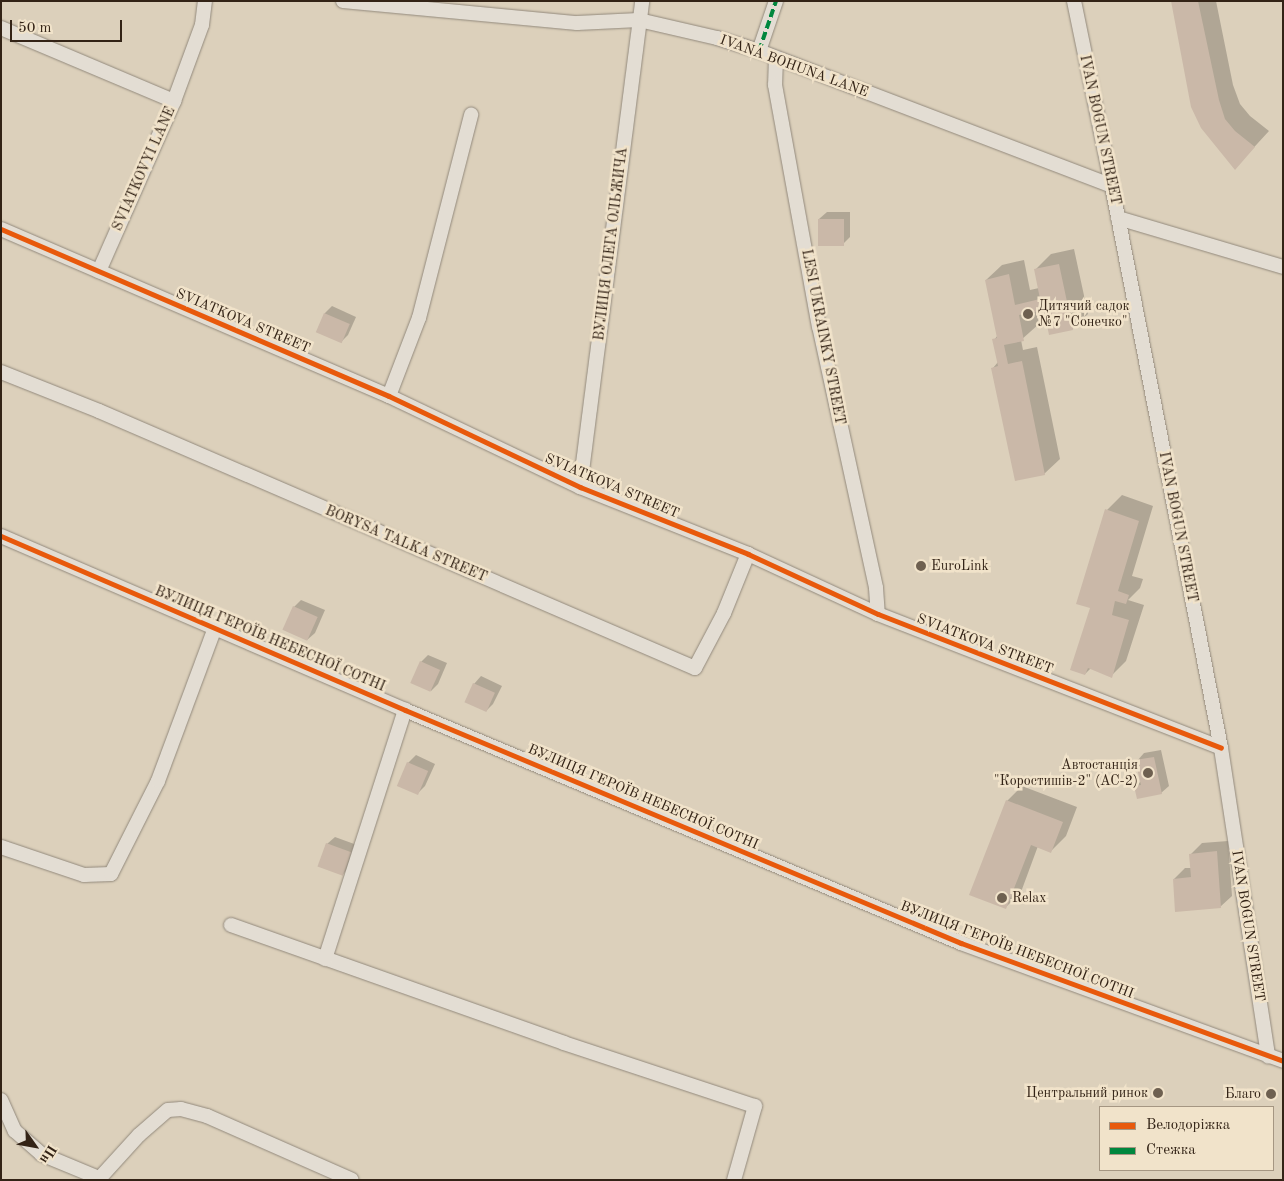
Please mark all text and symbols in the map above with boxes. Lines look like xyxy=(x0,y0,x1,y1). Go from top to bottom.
scale bar xyxy=(12,10,125,42)
text: 50 m xyxy=(18,21,52,36)
street label: IVANA BOHUNA LANE xyxy=(717,31,871,101)
street label: IVAN BOGUN STREET xyxy=(1076,53,1124,207)
street label: SVIATKOVYI LANE xyxy=(109,104,179,234)
street label: ВУЛИЦЯ ОЛЕГА ОЛЬЖИЧА xyxy=(591,146,631,342)
street label: LESI UKRAINKY STREET xyxy=(798,248,848,426)
street label: SVIATKOVA STREET xyxy=(173,285,313,357)
place label: Дитячий садок №7 "Сонечко" xyxy=(1038,298,1130,331)
marker: Дитячий садок №7 "Сонечко" xyxy=(1022,308,1034,320)
street label: SVIATKOVA STREET xyxy=(542,450,682,522)
street label: IVAN BOGUN STREET xyxy=(1155,450,1201,604)
street label: BORYSA TALKA STREET xyxy=(323,502,489,586)
place label: EuroLink xyxy=(931,558,989,574)
marker: EuroLink xyxy=(915,560,927,572)
street label: ВУЛИЦЯ ГЕРОЇВ НЕБЕСНОЇ СОТНІ xyxy=(152,583,388,695)
street label: SVIATKOVA STREET xyxy=(914,610,1056,678)
street label: ВУЛИЦЯ ГЕРОЇВ НЕБЕСНОЇ СОТНІ xyxy=(525,741,761,853)
place label: Автостанція "Коростишів-2" (АС-2) xyxy=(994,757,1138,790)
marker: Автостанція "Коростишів-2" (АС-2) xyxy=(1142,767,1154,779)
street label: IVAN BOGUN STREET xyxy=(1228,849,1268,1003)
place label: Relax xyxy=(1012,890,1046,906)
marker: Relax xyxy=(996,892,1008,904)
street label: ВУЛИЦЯ ГЕРОЇВ НЕБЕСНОЇ СОТНІ xyxy=(898,898,1136,1002)
place label: Центральний ринок xyxy=(1026,1085,1148,1101)
place label: Благо xyxy=(1225,1086,1261,1102)
marker: Центральний ринок xyxy=(1152,1087,1164,1099)
marker: Благо xyxy=(1265,1088,1277,1100)
legend xyxy=(1099,1106,1274,1171)
text: Велодоріжка xyxy=(1146,1118,1230,1133)
north arrow xyxy=(10,1121,60,1171)
text: Пн xyxy=(37,1142,59,1166)
text: Стежка xyxy=(1146,1143,1196,1158)

